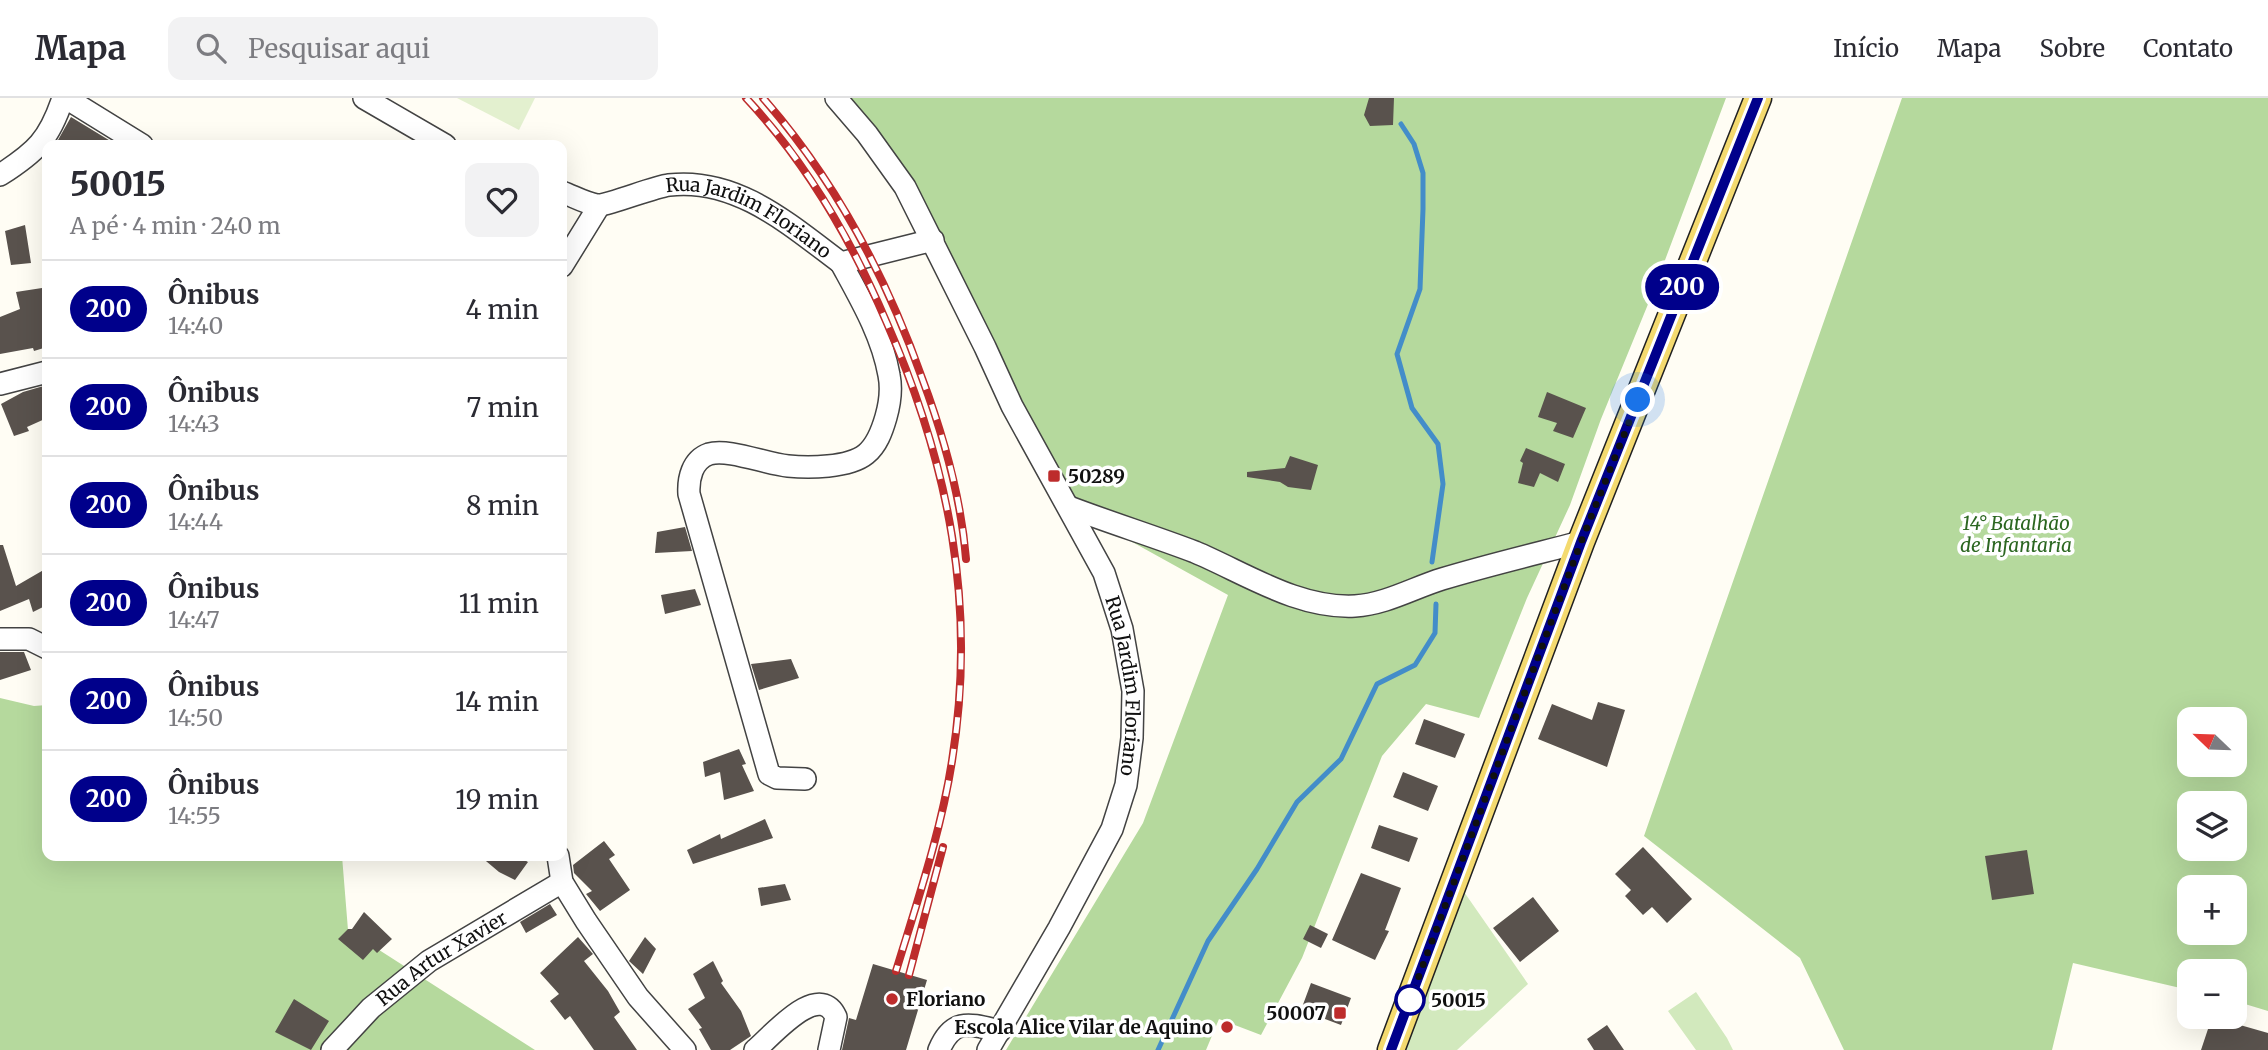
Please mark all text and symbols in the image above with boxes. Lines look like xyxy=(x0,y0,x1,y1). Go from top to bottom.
search box xyxy=(168,17,658,80)
text: Mapa xyxy=(35,28,126,69)
icon: search xyxy=(192,29,230,67)
text: Pesquisar aqui xyxy=(248,32,430,65)
text: Início xyxy=(1833,33,1899,64)
text: Mapa xyxy=(1937,33,2001,64)
text: Sobre xyxy=(2039,33,2105,64)
text: Contato xyxy=(2143,33,2233,64)
button: heart xyxy=(465,163,539,237)
text: 50015 xyxy=(70,164,166,205)
street label: Rua Jardim Floriano xyxy=(664,172,836,264)
text: A pé · 4 min · 240 m xyxy=(70,211,281,240)
line badge: 200 xyxy=(1642,264,1722,310)
text: 200 xyxy=(1659,271,1705,302)
text: Ônibus xyxy=(168,278,259,311)
text: 200 xyxy=(86,293,131,324)
text: 4 min xyxy=(465,293,539,326)
text: 14:40 xyxy=(168,311,223,340)
text: Ônibus xyxy=(168,376,259,409)
your location xyxy=(1620,382,1655,417)
text: 200 xyxy=(86,391,131,422)
text: 7 min xyxy=(467,391,539,424)
text: 14:43 xyxy=(168,409,220,438)
place label: 50289 xyxy=(1068,464,1125,488)
marker: 50289 xyxy=(1046,468,1062,484)
text: Ônibus xyxy=(168,474,259,507)
text: 200 xyxy=(86,489,131,520)
text: 8 min xyxy=(466,489,539,522)
text: 14:44 xyxy=(168,507,223,536)
park label: 14° Batalhão de Infantaria xyxy=(1960,511,2072,557)
text: Ônibus xyxy=(168,572,259,605)
text: 200 xyxy=(86,587,131,618)
text: 11 min xyxy=(459,587,539,620)
street label: Rua Jardim Floriano xyxy=(1100,593,1145,777)
text: 14:47 xyxy=(168,605,220,634)
text: Ônibus xyxy=(168,670,259,703)
text: 200 xyxy=(86,685,131,716)
text: 14 min xyxy=(455,685,539,718)
text: 14:50 xyxy=(168,703,223,732)
north arrow xyxy=(2177,707,2247,777)
map controls xyxy=(2177,707,2247,1029)
text: Ônibus xyxy=(168,768,259,801)
text: 200 xyxy=(86,783,131,814)
text: 19 min xyxy=(455,783,539,816)
button: layers xyxy=(2177,791,2247,861)
text: 14:55 xyxy=(168,801,221,830)
button: + xyxy=(2177,875,2247,945)
street label: Rua Artur Xavier xyxy=(371,905,512,1011)
button: − xyxy=(2177,959,2247,1029)
marker: 50015 xyxy=(1395,985,1425,1015)
place label: Floriano xyxy=(906,987,985,1011)
place label: 50015 xyxy=(1431,988,1486,1012)
marker: Floriano xyxy=(884,991,900,1007)
place label: 50007 xyxy=(1266,1001,1326,1025)
marker: 50007 xyxy=(1332,1005,1348,1021)
place label: Escola Alice Vilar de Aquino xyxy=(954,1015,1213,1039)
marker: Escola Alice Vilar de Aquino xyxy=(1219,1019,1235,1035)

